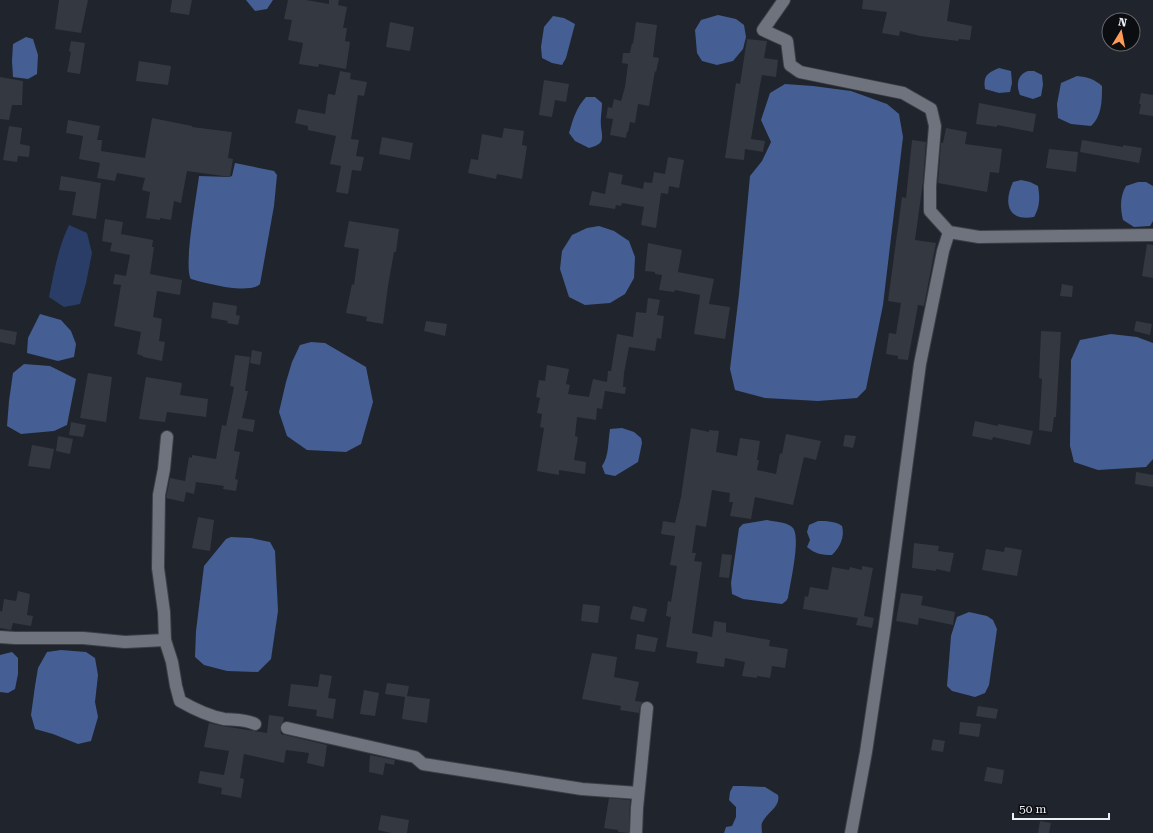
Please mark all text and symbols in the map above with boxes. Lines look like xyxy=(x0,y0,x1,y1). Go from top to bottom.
north arrow xyxy=(1101,12,1141,52)
text: N xyxy=(1117,16,1128,30)
scale bar xyxy=(1013,795,1109,821)
text: 50 m xyxy=(1019,802,1046,816)

